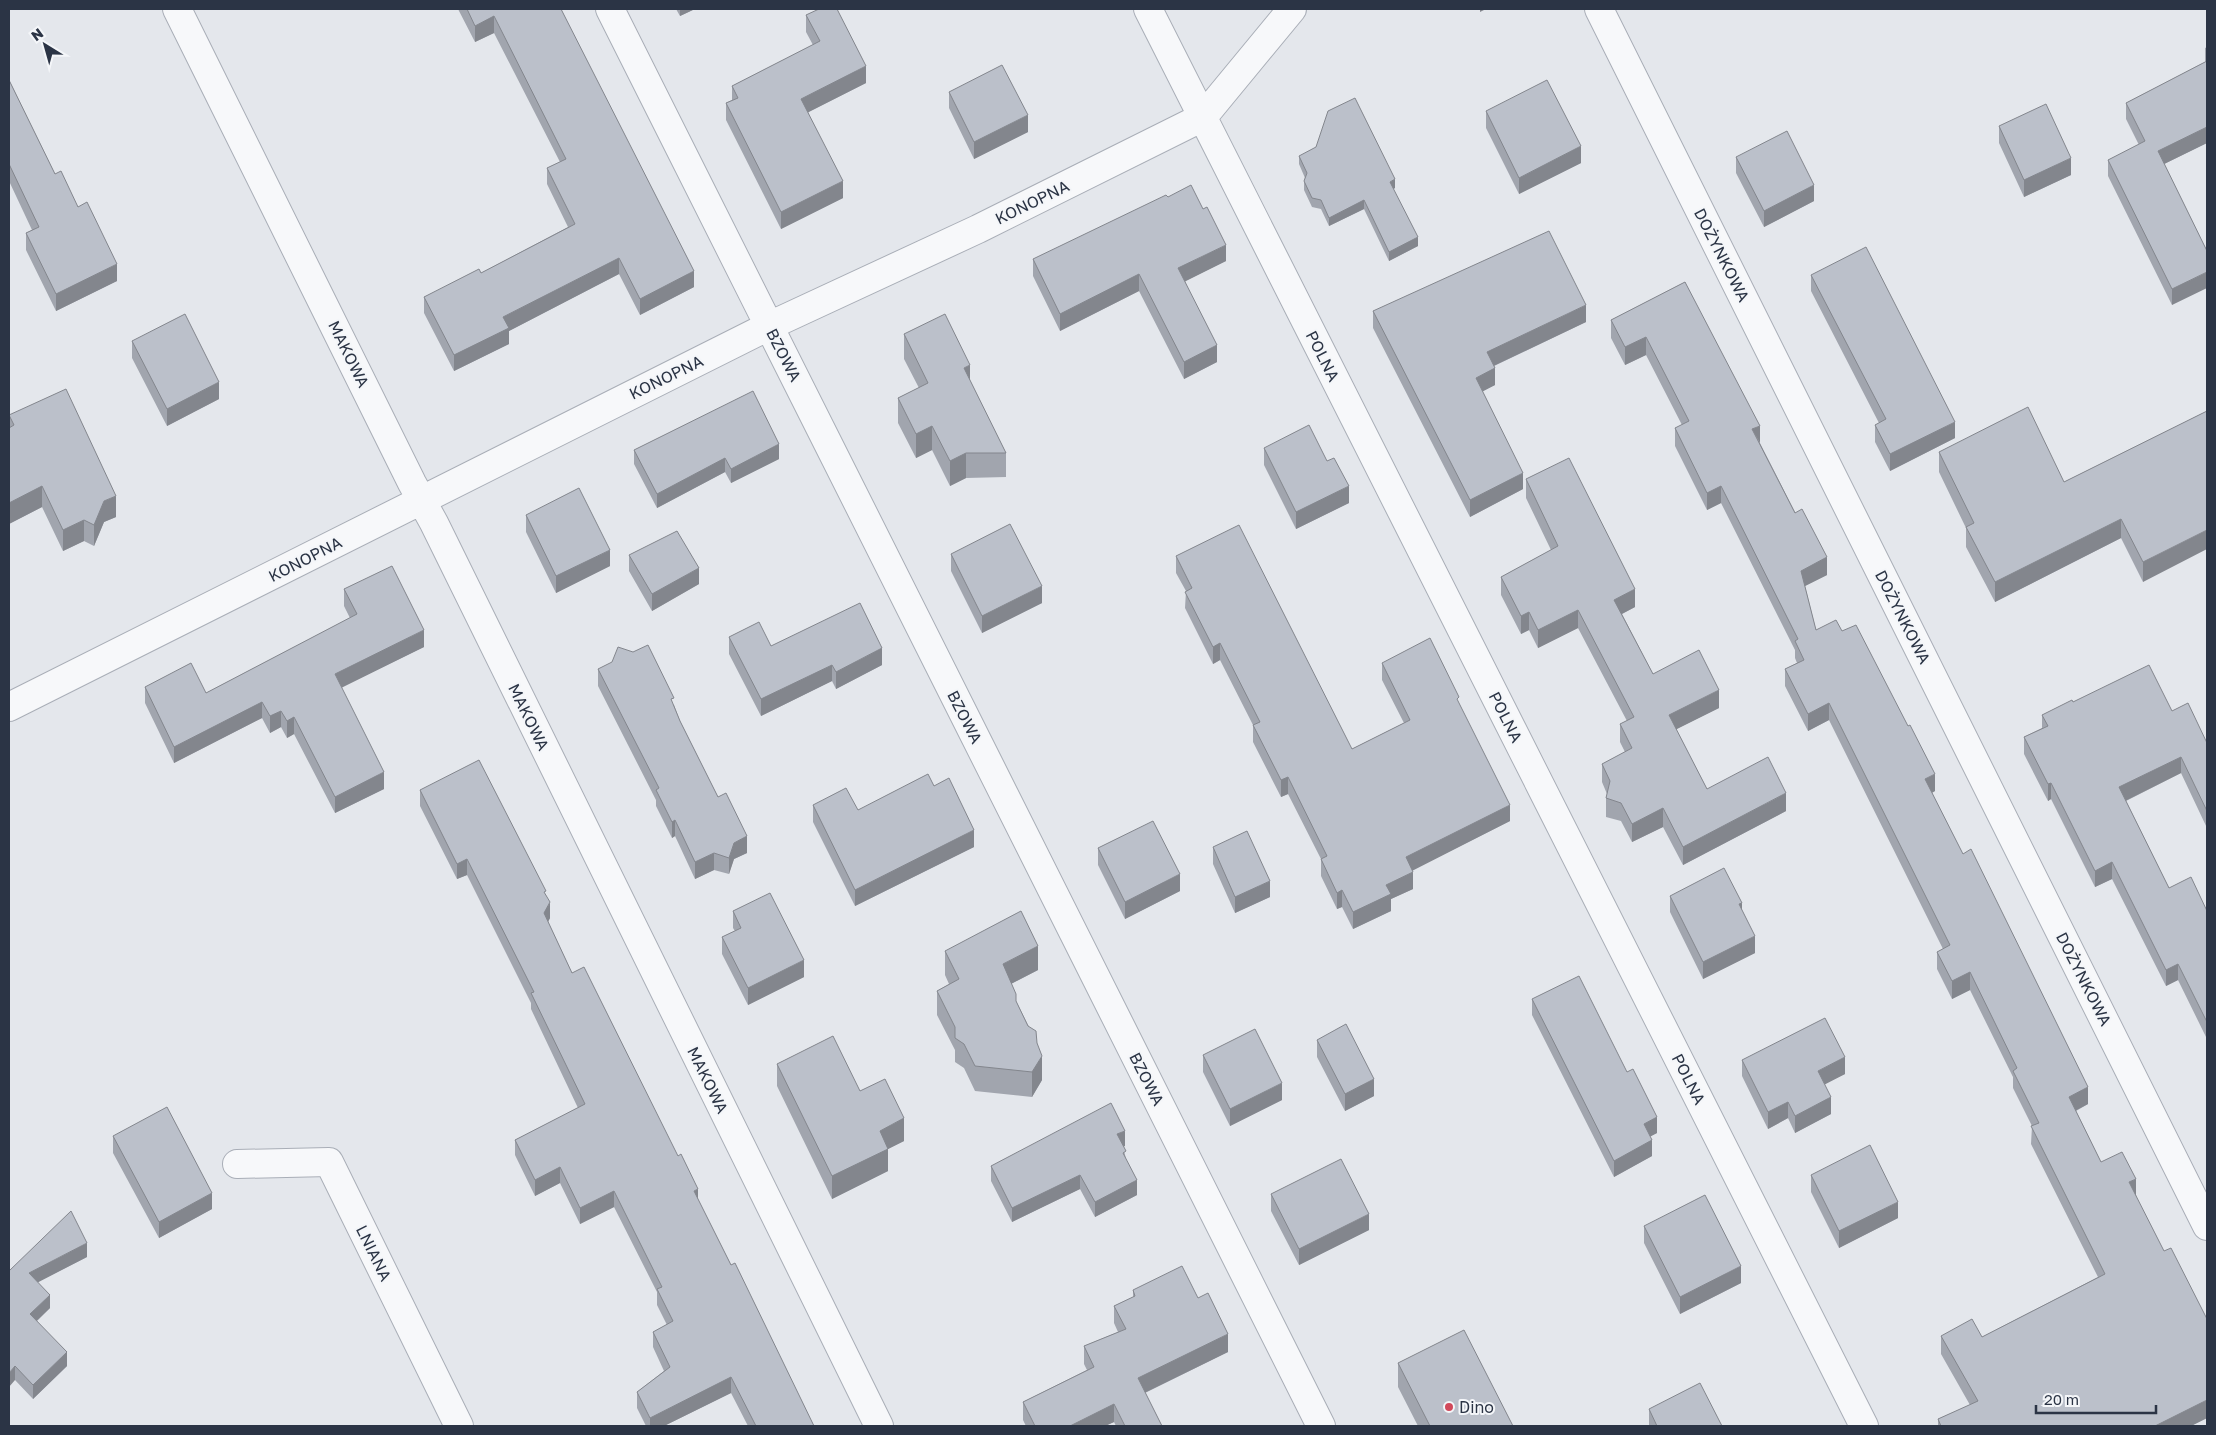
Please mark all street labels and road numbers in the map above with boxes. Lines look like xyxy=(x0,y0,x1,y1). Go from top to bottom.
street label: KONOPNA xyxy=(992,175,1073,229)
street label: DOŻYNKOWA xyxy=(1690,205,1754,305)
street label: MAKOWA xyxy=(324,317,374,391)
street label: BZOWA xyxy=(762,325,806,385)
street label: POLNA xyxy=(1302,327,1344,385)
street label: KONOPNA xyxy=(626,350,707,404)
street label: KONOPNA xyxy=(265,532,345,586)
street label: DOŻYNKOWA xyxy=(1871,567,1935,667)
street label: MAKOWA xyxy=(504,680,554,754)
street label: BZOWA xyxy=(943,687,987,747)
street label: POLNA xyxy=(1485,688,1527,746)
street label: DOŻYNKOWA xyxy=(2052,929,2116,1029)
street label: MAKOWA xyxy=(683,1043,733,1117)
street label: BZOWA xyxy=(1125,1049,1169,1109)
street label: POLNA xyxy=(1668,1050,1710,1108)
street label: LNIANA xyxy=(352,1222,396,1285)

